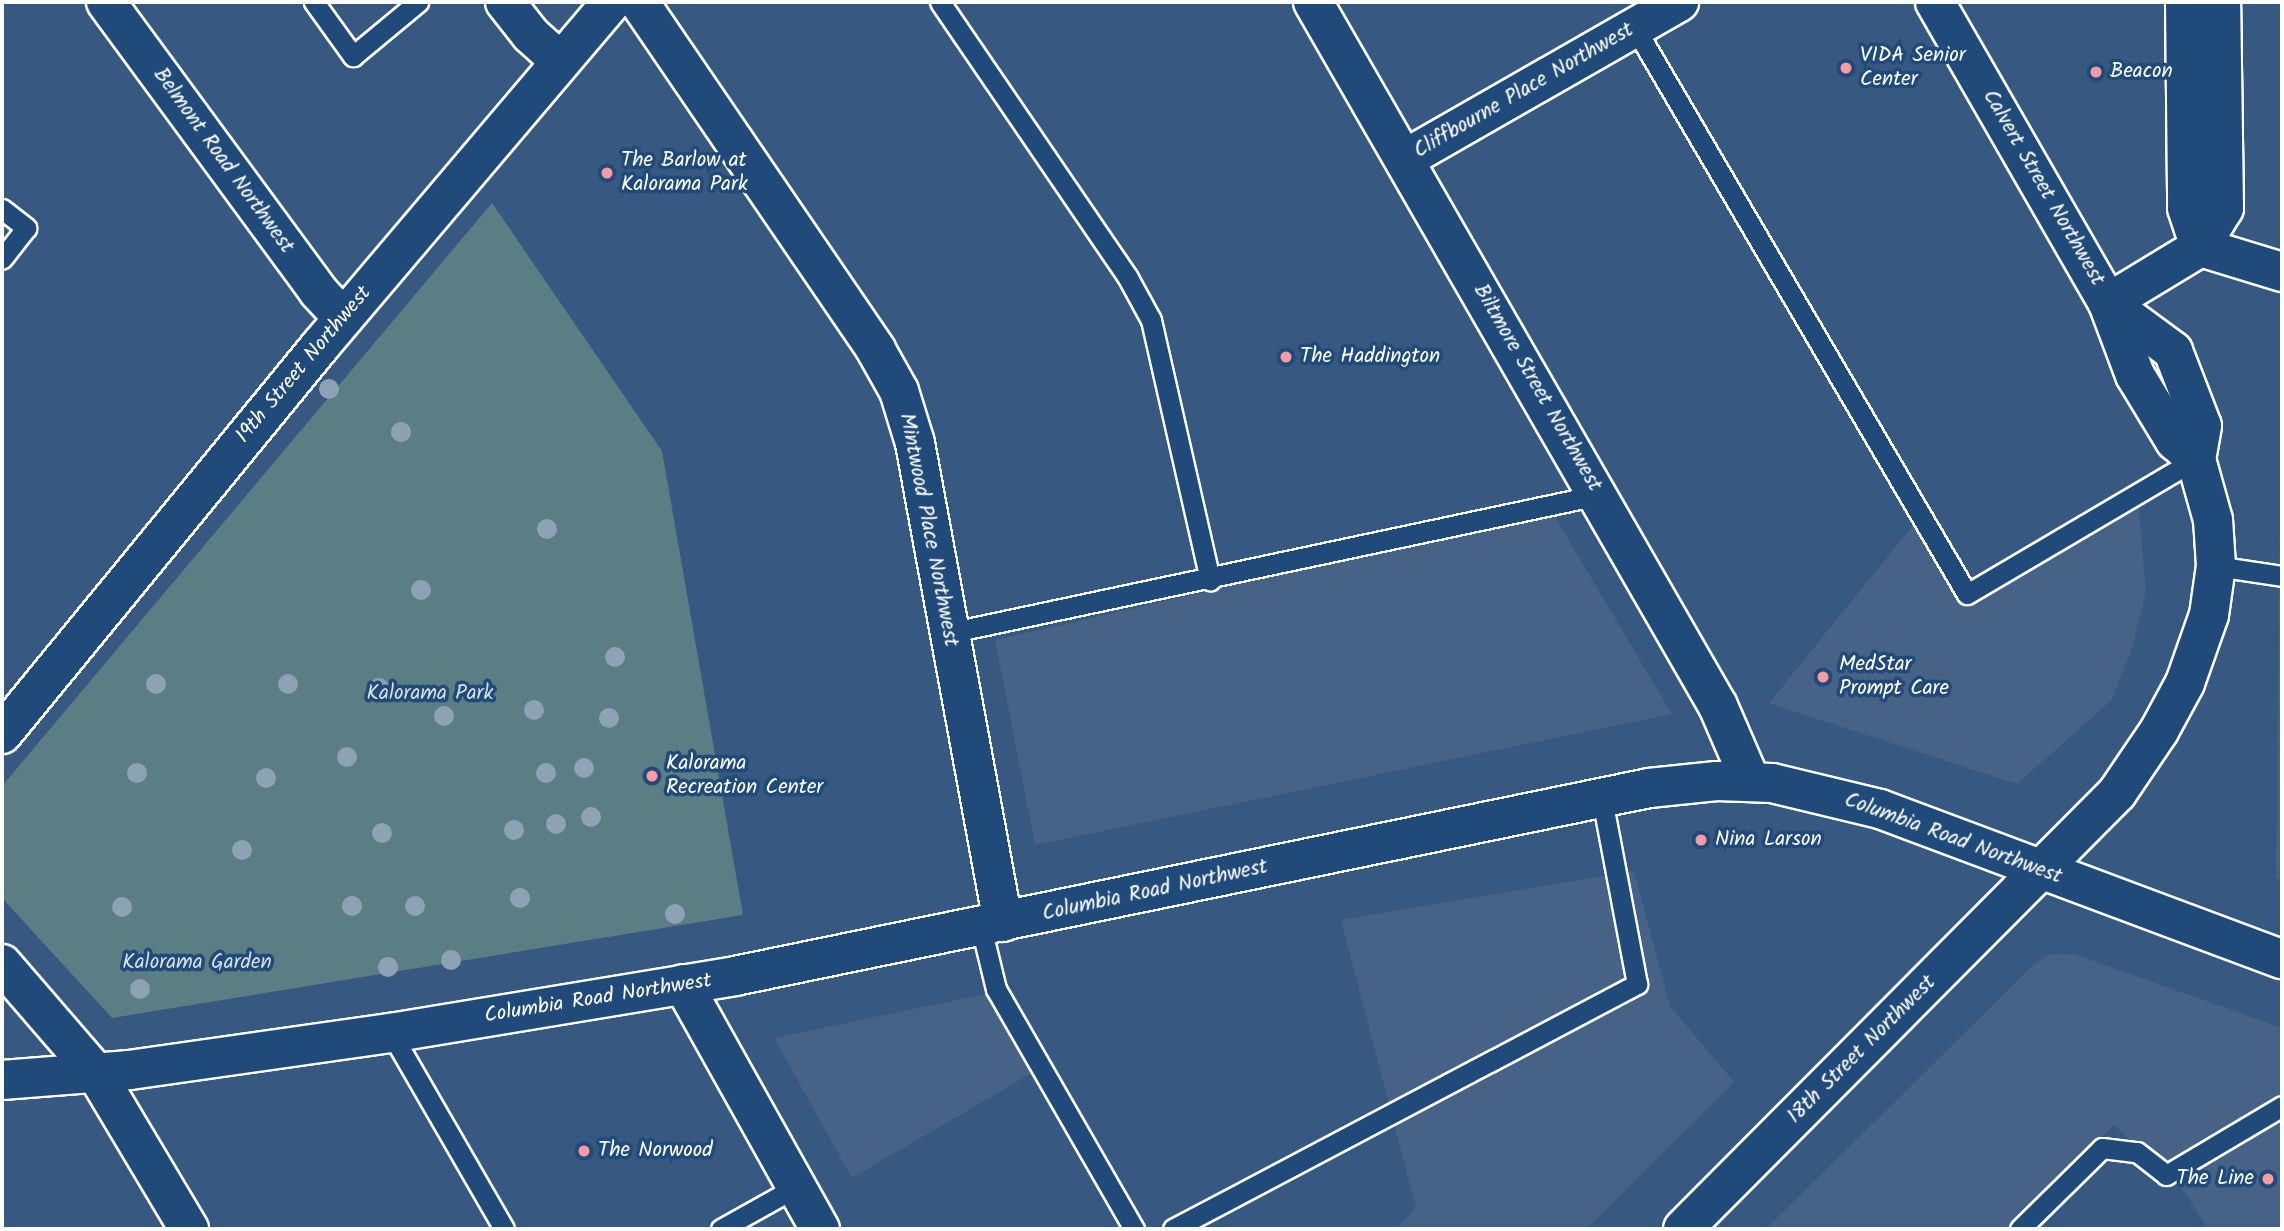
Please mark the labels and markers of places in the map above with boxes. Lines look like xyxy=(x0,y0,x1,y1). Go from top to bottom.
place label: VIDA Senior Center xyxy=(1860,43,1966,93)
place label: Beacon xyxy=(2110,59,2173,85)
marker: VIDA Senior Center xyxy=(1838,60,1854,76)
marker: Beacon xyxy=(2088,64,2104,80)
place label: The Barlow at Kalorama Park xyxy=(621,148,748,198)
marker: The Barlow at Kalorama Park xyxy=(599,165,615,181)
place label: The Haddington xyxy=(1300,344,1440,370)
marker: The Haddington xyxy=(1278,349,1294,365)
place label: MedStar Prompt Care xyxy=(1839,652,1949,702)
marker: MedStar Prompt Care xyxy=(1813,667,1833,687)
place label: Kalorama Recreation Center xyxy=(666,751,823,801)
marker: Kalorama Recreation Center xyxy=(644,768,660,784)
place label: Nina Larson xyxy=(1715,827,1822,853)
marker: Nina Larson xyxy=(1693,832,1709,848)
place label: The Norwood xyxy=(598,1138,713,1164)
marker: The Norwood xyxy=(576,1143,592,1159)
place label: The Line xyxy=(2177,1166,2254,1192)
marker: The Line xyxy=(2260,1171,2276,1187)

